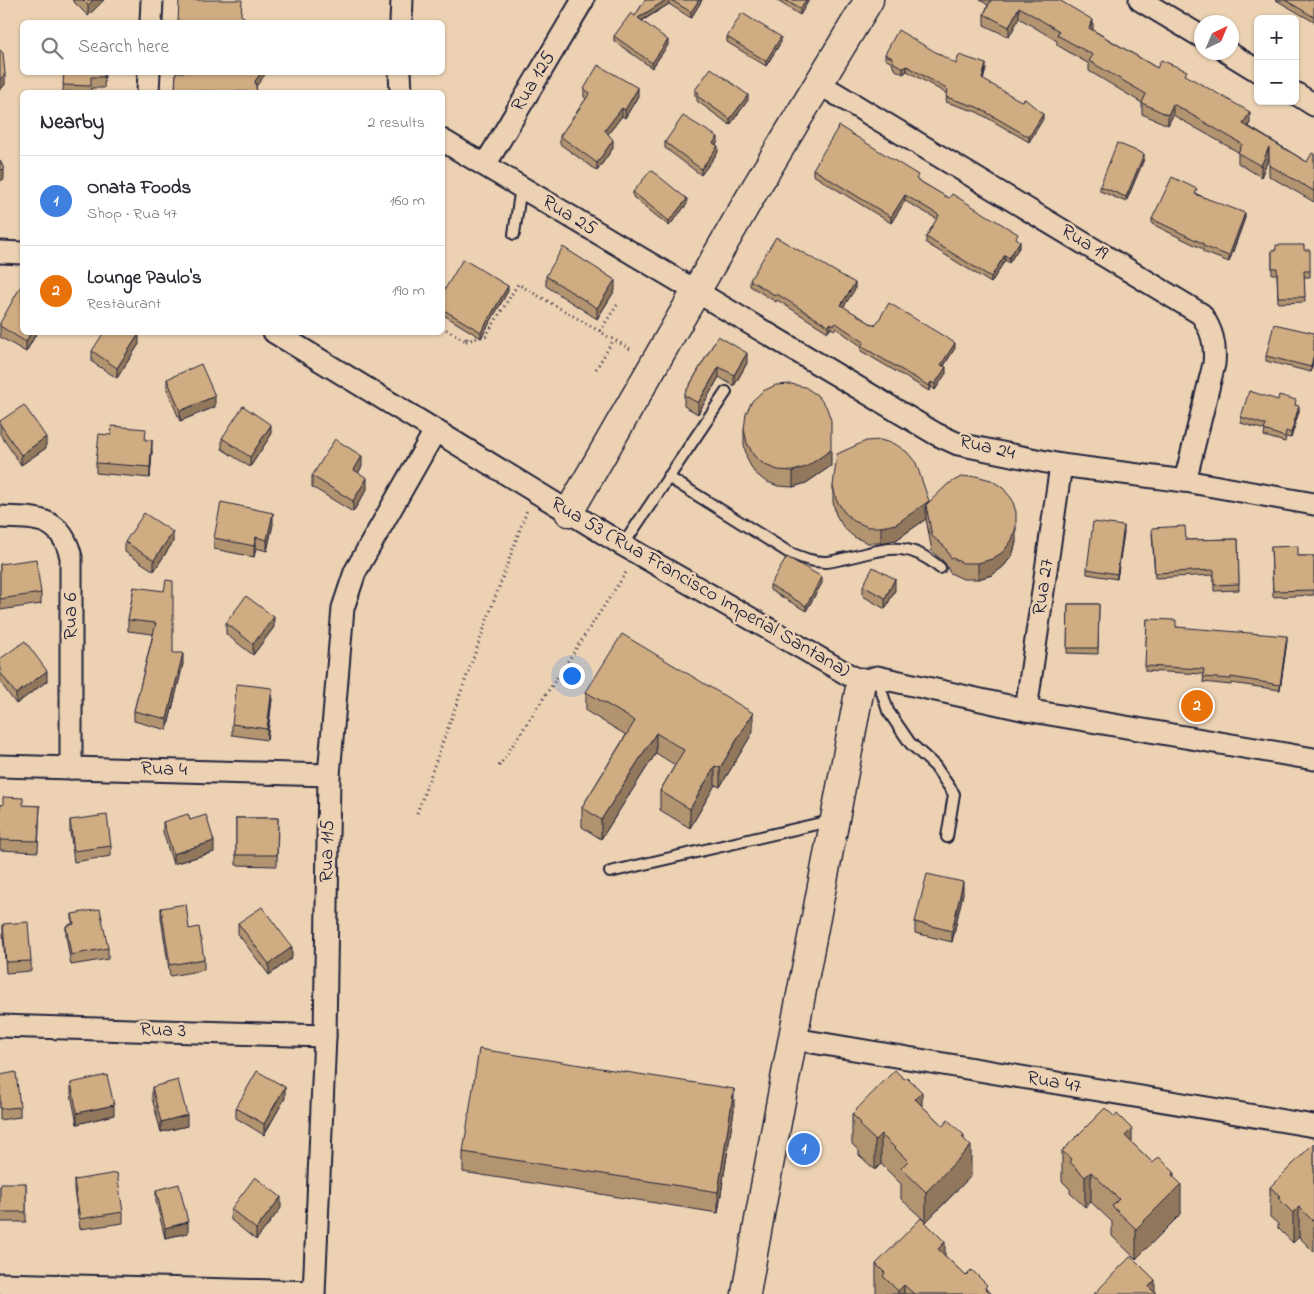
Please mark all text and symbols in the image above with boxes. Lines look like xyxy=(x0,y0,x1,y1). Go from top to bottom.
north arrow xyxy=(1194,15,1239,60)
map controls xyxy=(1254,15,1299,105)
button: + xyxy=(1254,15,1299,60)
search box xyxy=(20,20,445,75)
icon: search xyxy=(38,34,66,62)
text: Search here xyxy=(78,34,169,61)
street label: Rua 125 xyxy=(505,46,563,118)
button: − xyxy=(1254,60,1299,105)
text: Nearby xyxy=(40,108,104,138)
text: 2 results xyxy=(367,111,425,135)
text: Onata Foods xyxy=(87,175,191,202)
street label: Rua 25 xyxy=(536,188,602,244)
text: 1 xyxy=(53,189,59,213)
text: 160 m xyxy=(390,189,425,213)
text: Shop · Rua 47 xyxy=(87,202,177,226)
street label: Rua 19 xyxy=(1055,218,1113,268)
text: Lounge Paulo's xyxy=(87,265,202,292)
text: 2 xyxy=(52,279,60,303)
text: 190 m xyxy=(392,279,425,303)
text: Restaurant xyxy=(87,292,161,316)
street label: Rua 24 xyxy=(956,428,1018,468)
street label: Rua 53 (Rua Francisco Imperial Santana) xyxy=(545,490,855,686)
street label: Rua 27 xyxy=(1026,557,1062,617)
street label: Rua 6 xyxy=(57,592,86,640)
your location xyxy=(559,663,585,689)
pin: 2 xyxy=(1181,687,1213,725)
street label: Rua 4 xyxy=(140,755,188,785)
street label: Rua 115 xyxy=(313,820,343,882)
street label: Rua 3 xyxy=(139,1016,187,1046)
street label: Rua 47 xyxy=(1025,1064,1083,1102)
pin: 1 xyxy=(788,1130,820,1168)

